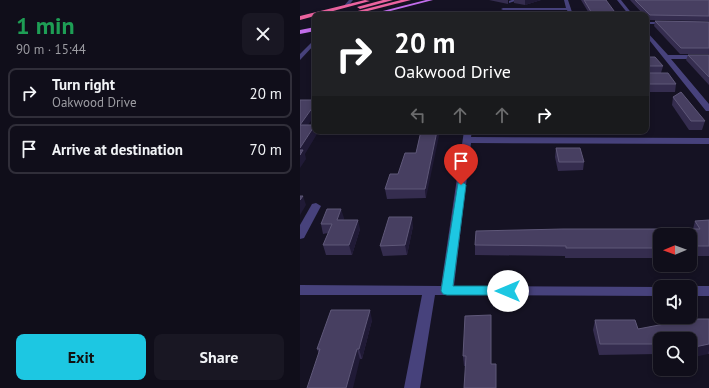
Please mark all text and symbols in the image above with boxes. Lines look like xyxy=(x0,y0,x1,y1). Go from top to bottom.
text: 1 min xyxy=(16,10,75,41)
button: close xyxy=(242,13,284,55)
text: 20 m xyxy=(394,24,455,61)
icon: right xyxy=(328,28,380,80)
text: 90 m · 15:44 xyxy=(16,41,86,58)
text: Oakwood Drive xyxy=(394,60,511,83)
text: Turn right xyxy=(52,75,115,94)
icon: right xyxy=(18,82,40,104)
text: 20 m xyxy=(249,84,282,103)
text: Oakwood Drive xyxy=(52,94,137,111)
icon: left xyxy=(407,104,429,126)
icon: ahead xyxy=(449,104,471,126)
icon: ahead xyxy=(491,104,513,126)
icon: right xyxy=(533,104,555,126)
icon: arrive xyxy=(18,138,40,160)
text: Arrive at destination xyxy=(52,140,183,159)
text: 70 m xyxy=(249,140,282,159)
pin xyxy=(444,144,478,185)
icon: arrive xyxy=(450,150,472,172)
north arrow xyxy=(653,228,697,272)
map controls xyxy=(653,228,697,376)
position arrow xyxy=(487,270,529,312)
button: sound xyxy=(653,280,697,324)
button: search xyxy=(653,332,697,376)
button: Exit xyxy=(16,334,146,380)
button: Share xyxy=(154,334,284,380)

